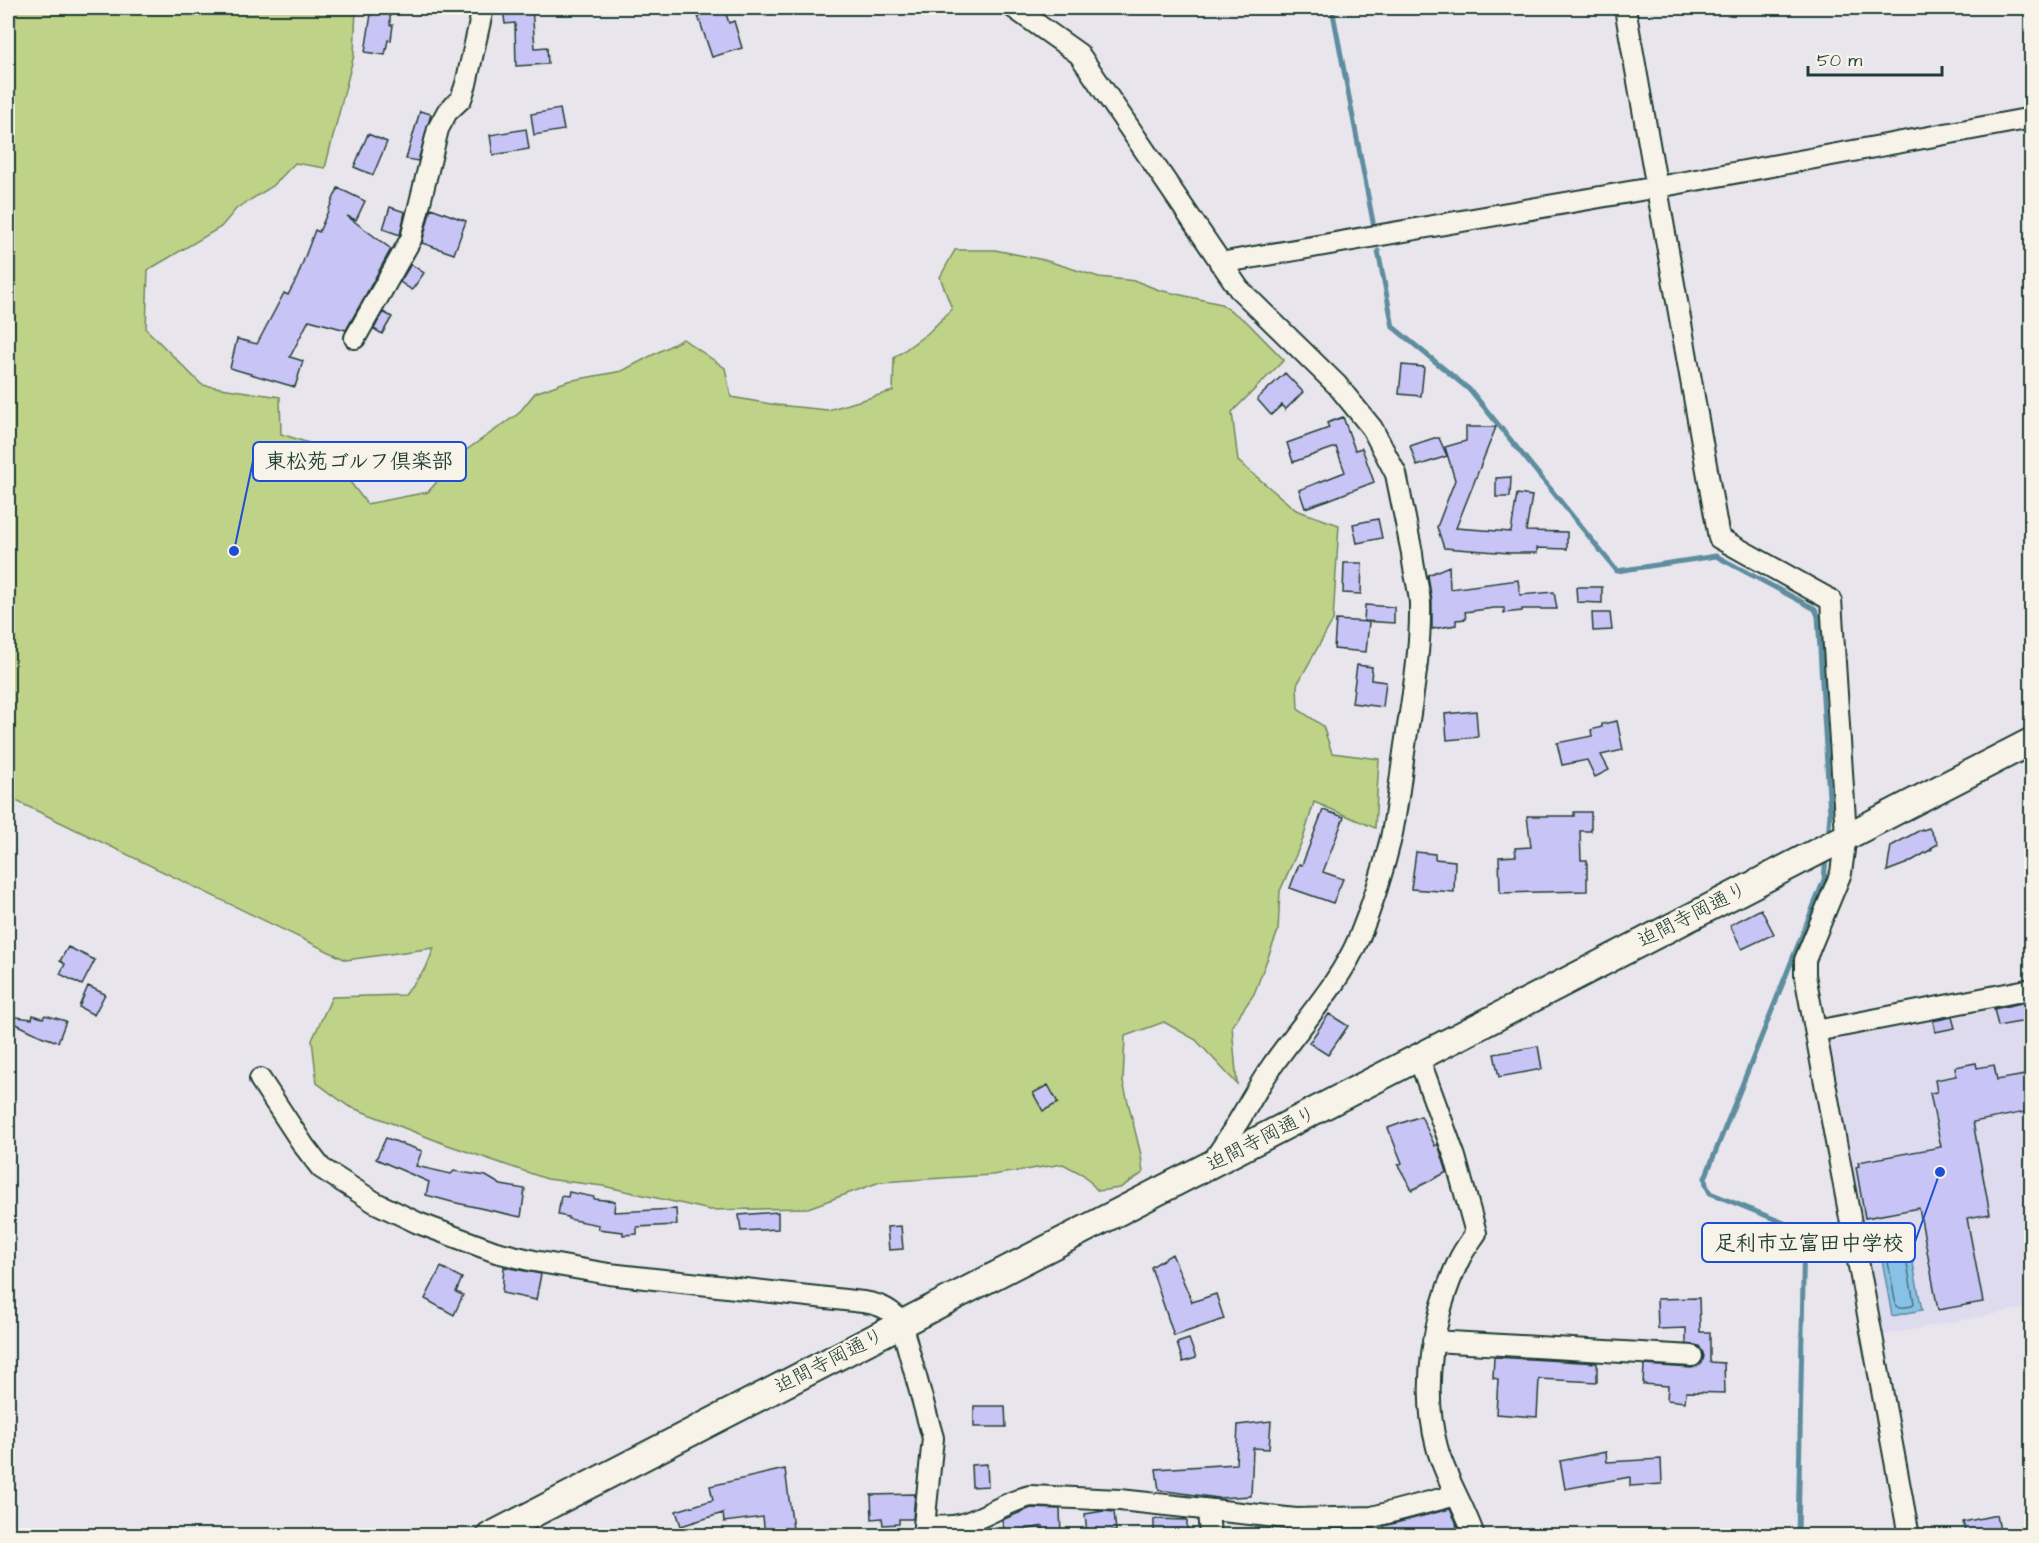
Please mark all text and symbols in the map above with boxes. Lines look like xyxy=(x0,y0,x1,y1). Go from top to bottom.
scale bar xyxy=(1808,39,1942,77)
text: 50 m xyxy=(1817,48,1862,73)
callout: 東松苑ゴルフ倶楽部 xyxy=(253,442,466,481)
text: 東松苑ゴルフ倶楽部 xyxy=(265,447,453,476)
street label: 迫間寺岡通り xyxy=(1633,875,1752,955)
street label: 迫間寺岡通り xyxy=(1202,1099,1321,1179)
callout: 足利市立富田中学校 xyxy=(1702,1223,1915,1262)
text: 足利市立富田中学校 xyxy=(1715,1229,1904,1258)
street label: 迫間寺岡通り xyxy=(770,1321,889,1401)

